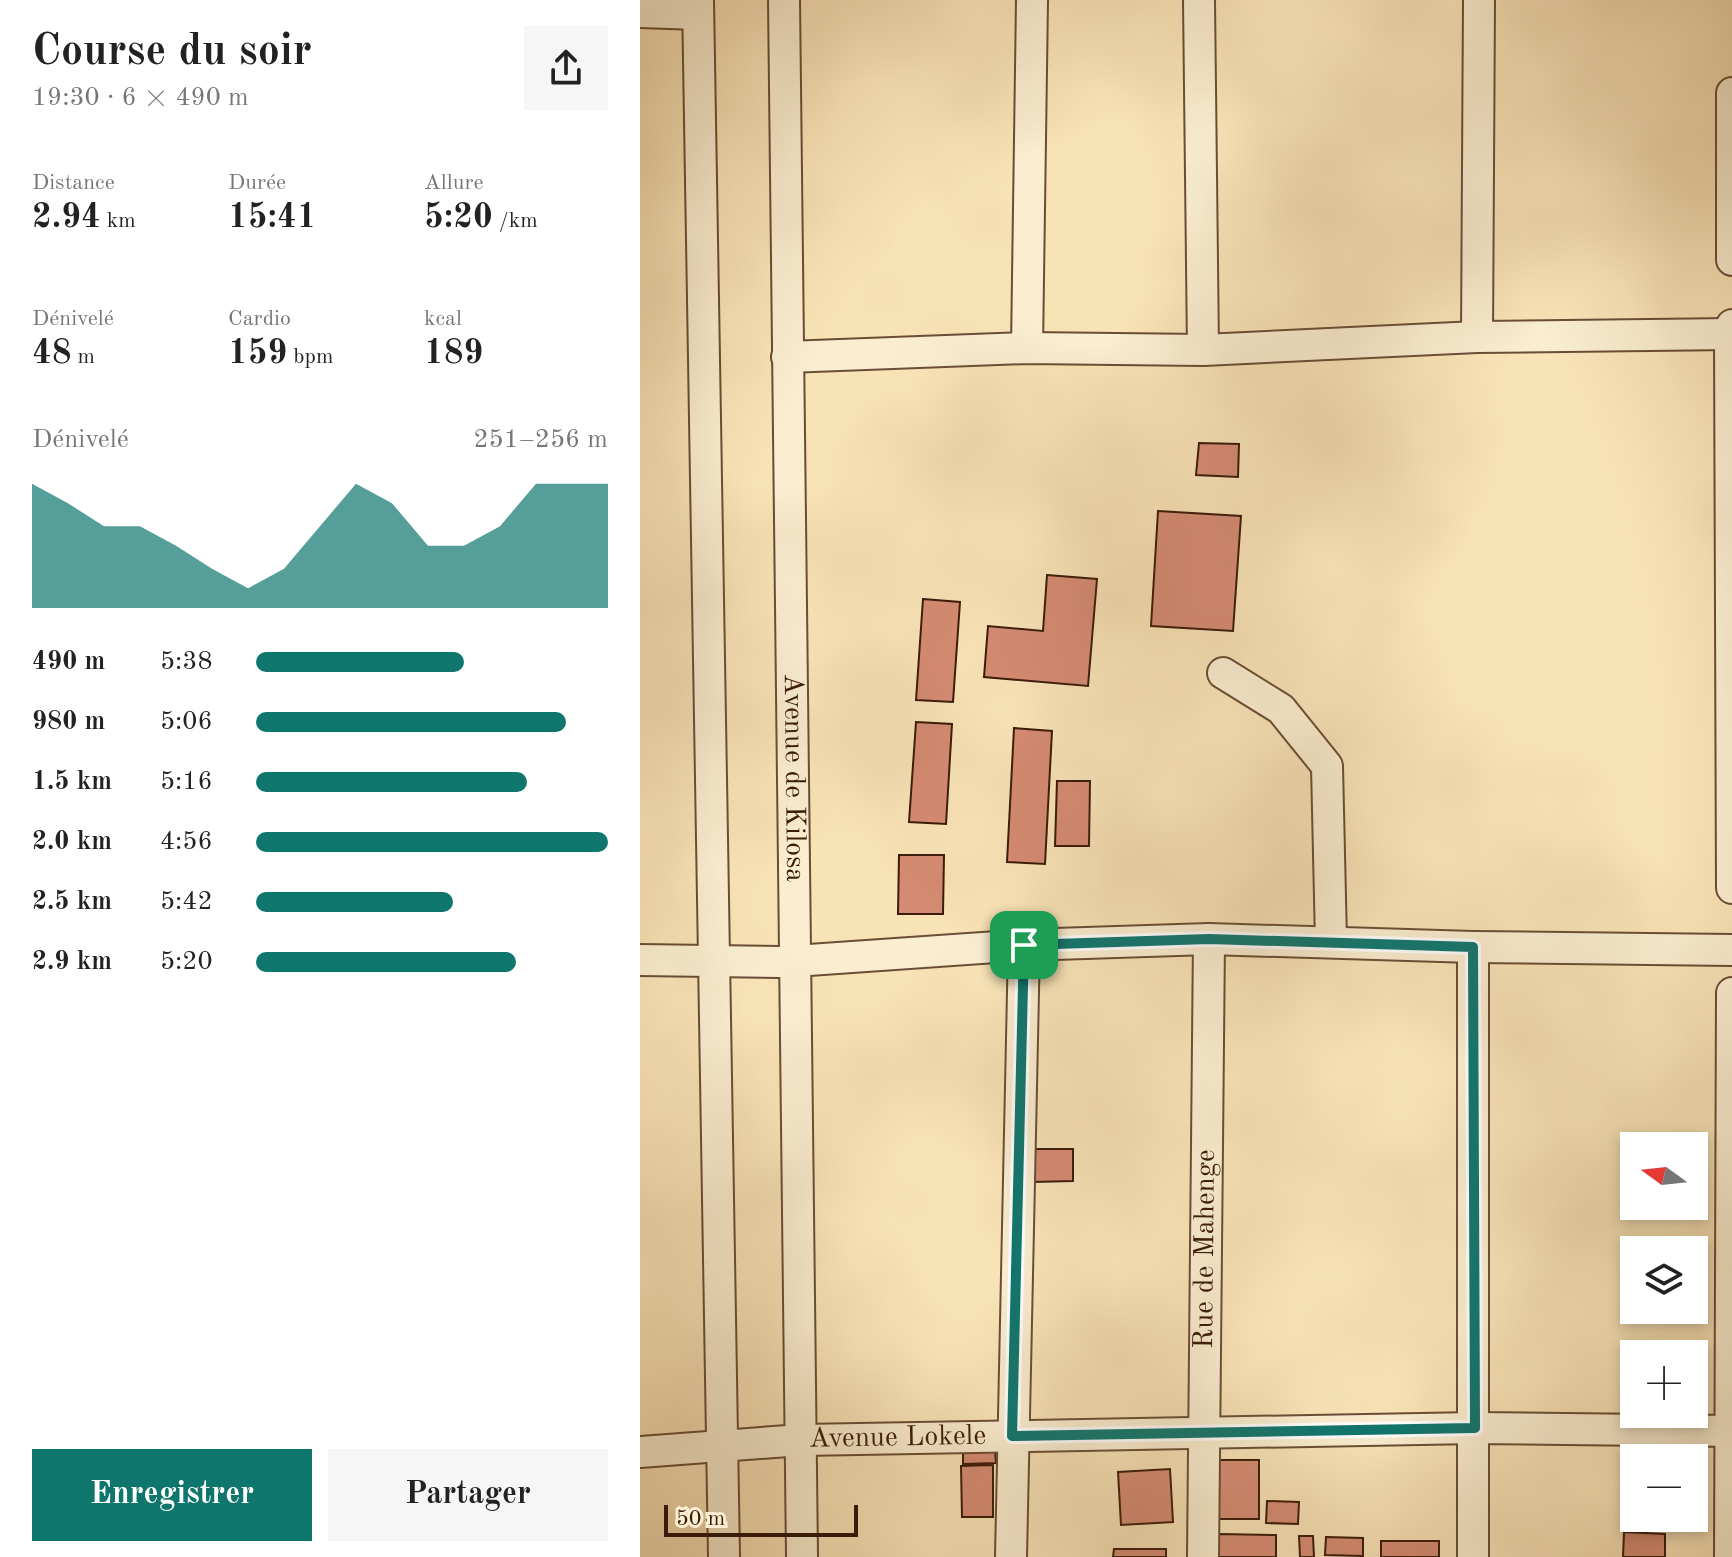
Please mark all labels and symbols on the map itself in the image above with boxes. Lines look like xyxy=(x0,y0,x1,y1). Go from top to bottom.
street label: Avenue de Kilosa xyxy=(778,674,808,882)
pin xyxy=(990,911,1058,979)
north arrow xyxy=(1620,1132,1708,1220)
street label: Rue de Mahenge xyxy=(1191,1149,1221,1349)
street label: Avenue Lokele xyxy=(809,1423,986,1454)
scale bar xyxy=(664,1501,858,1537)

